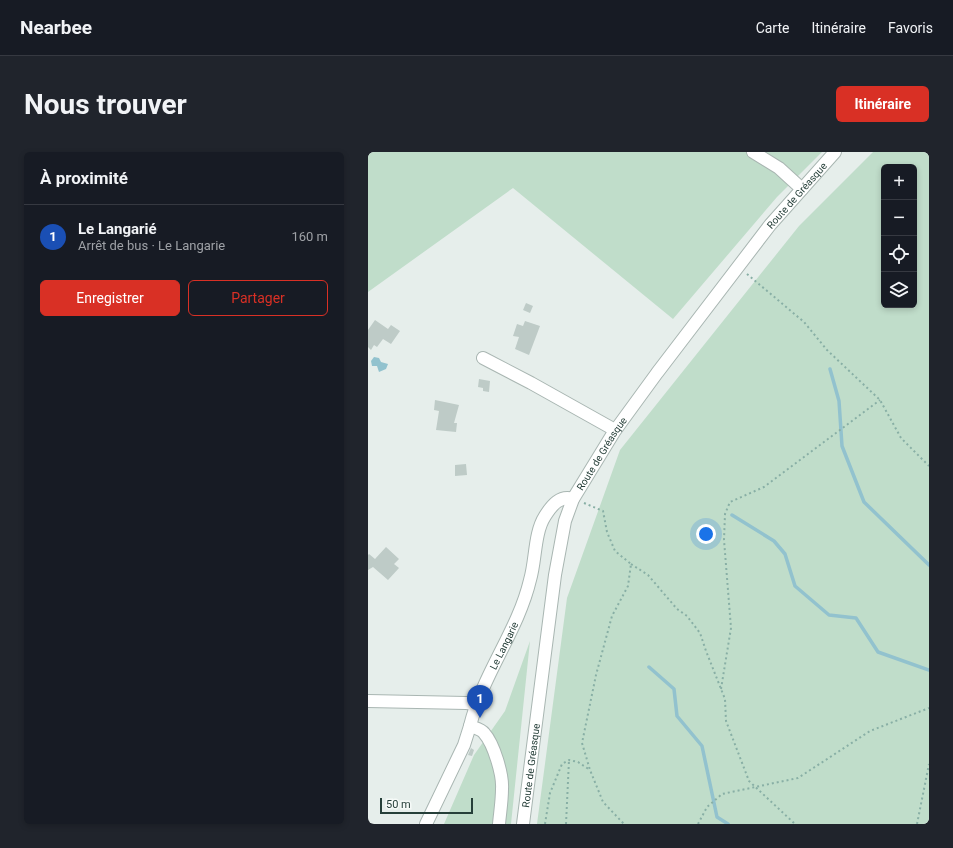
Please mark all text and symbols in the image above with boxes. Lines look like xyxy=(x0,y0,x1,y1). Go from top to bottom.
text: Nearbee xyxy=(20,16,92,39)
text: Carte xyxy=(756,20,789,36)
text: Itinéraire xyxy=(811,20,866,36)
text: Favoris xyxy=(888,20,933,36)
button: Itinéraire xyxy=(836,86,929,122)
text: Nous trouver xyxy=(24,88,187,121)
street label: Route de Gréasque xyxy=(764,160,829,230)
map controls xyxy=(881,164,917,308)
button: + xyxy=(881,164,917,200)
text: À proximité xyxy=(40,168,128,188)
button: − xyxy=(881,200,917,236)
text: Le Langarié xyxy=(78,220,157,238)
text: 1 xyxy=(49,229,57,244)
text: 160 m xyxy=(291,229,328,244)
button: locate xyxy=(881,236,917,272)
text: Arrêt de bus · Le Langarie xyxy=(78,238,225,253)
button: layers xyxy=(881,272,917,308)
button: Enregistrer xyxy=(40,280,180,316)
button: Partager xyxy=(188,280,328,316)
street label: Route de Gréasque xyxy=(574,415,629,492)
your location xyxy=(696,524,716,544)
street label: Le Langarie xyxy=(487,620,520,671)
pin: 1 xyxy=(467,685,493,718)
street label: Route de Gréasque xyxy=(520,723,541,808)
scale bar xyxy=(380,796,473,815)
text: 50 m xyxy=(386,798,411,811)

